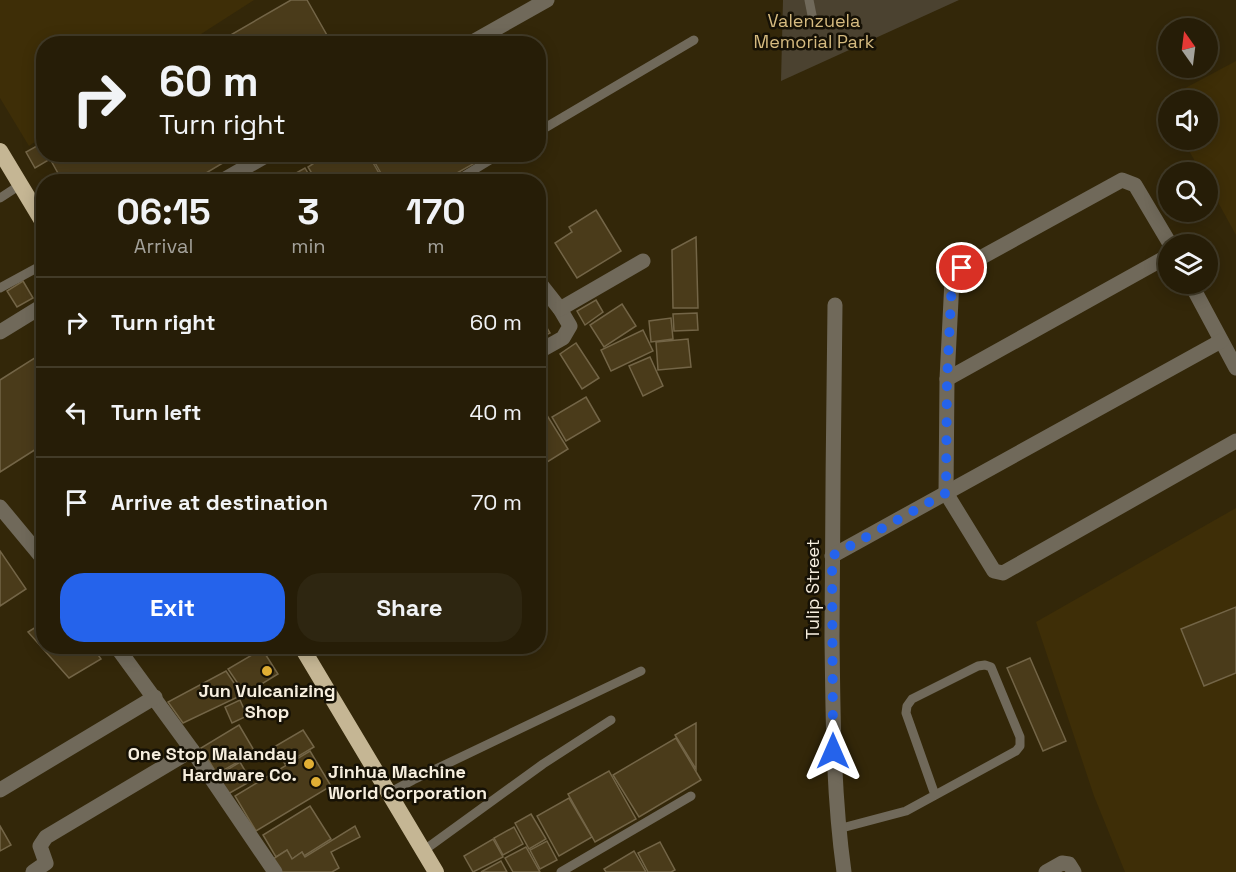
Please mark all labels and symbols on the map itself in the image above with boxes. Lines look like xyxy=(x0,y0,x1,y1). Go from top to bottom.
park label: Valenzuela Memorial Park xyxy=(754,9,875,53)
north arrow xyxy=(1158,18,1218,78)
pin xyxy=(936,242,987,293)
street label: Tulip Street xyxy=(801,539,824,639)
marker: Jun Vulcanizing Shop xyxy=(260,664,274,678)
place label: Jun Vulcanizing Shop xyxy=(198,679,336,723)
position arrow xyxy=(801,719,865,783)
place label: One Stop Malanday Hardware Co. xyxy=(128,742,297,786)
marker: One Stop Malanday Hardware Co. xyxy=(302,757,316,771)
place label: Jinhua Machine World Corporation xyxy=(328,760,487,804)
marker: Jinhua Machine World Corporation xyxy=(309,775,323,789)

